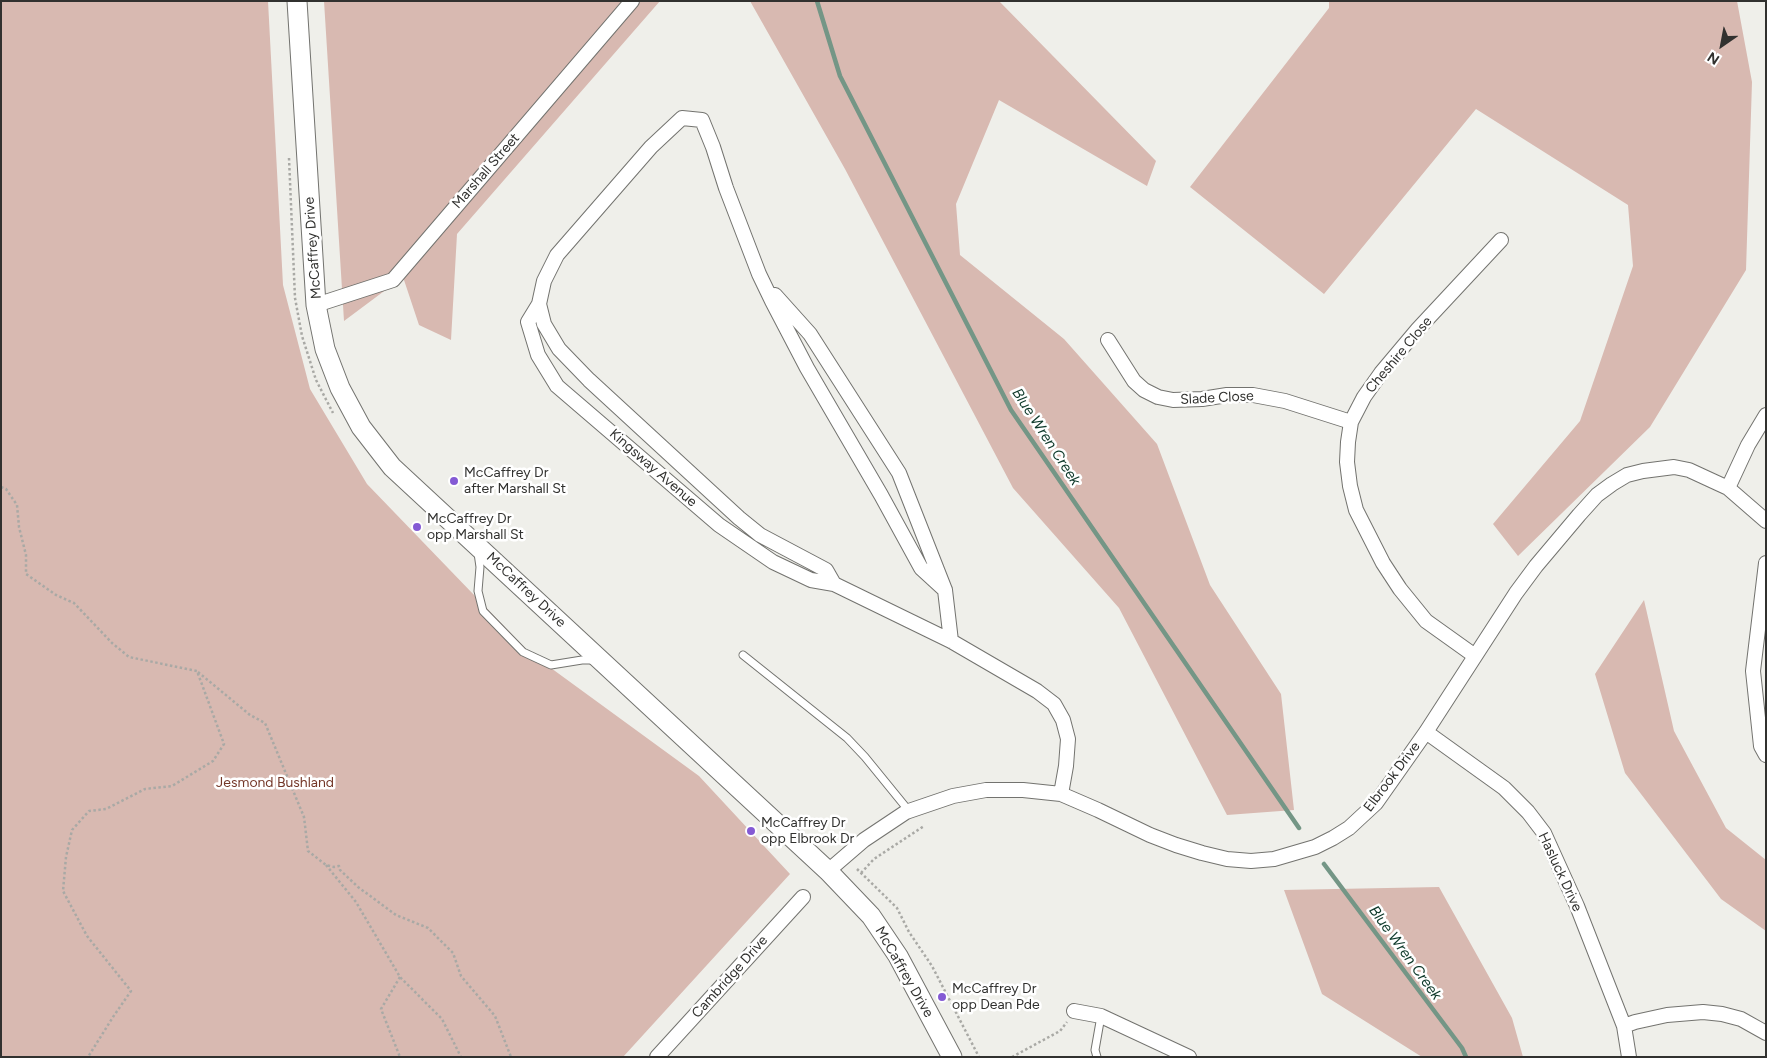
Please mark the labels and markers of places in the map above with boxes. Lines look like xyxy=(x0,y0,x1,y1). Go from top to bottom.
place label: McCaffrey Dr after Marshall St xyxy=(464,465,566,498)
marker: McCaffrey Dr after Marshall St xyxy=(448,475,460,487)
place label: McCaffrey Dr opp Marshall St xyxy=(427,511,524,544)
marker: McCaffrey Dr opp Marshall St xyxy=(411,521,423,533)
place label: McCaffrey Dr opp Elbrook Dr xyxy=(761,815,854,848)
marker: McCaffrey Dr opp Elbrook Dr xyxy=(745,825,757,837)
place label: McCaffrey Dr opp Dean Pde xyxy=(952,981,1040,1014)
marker: McCaffrey Dr opp Dean Pde xyxy=(936,991,948,1003)

